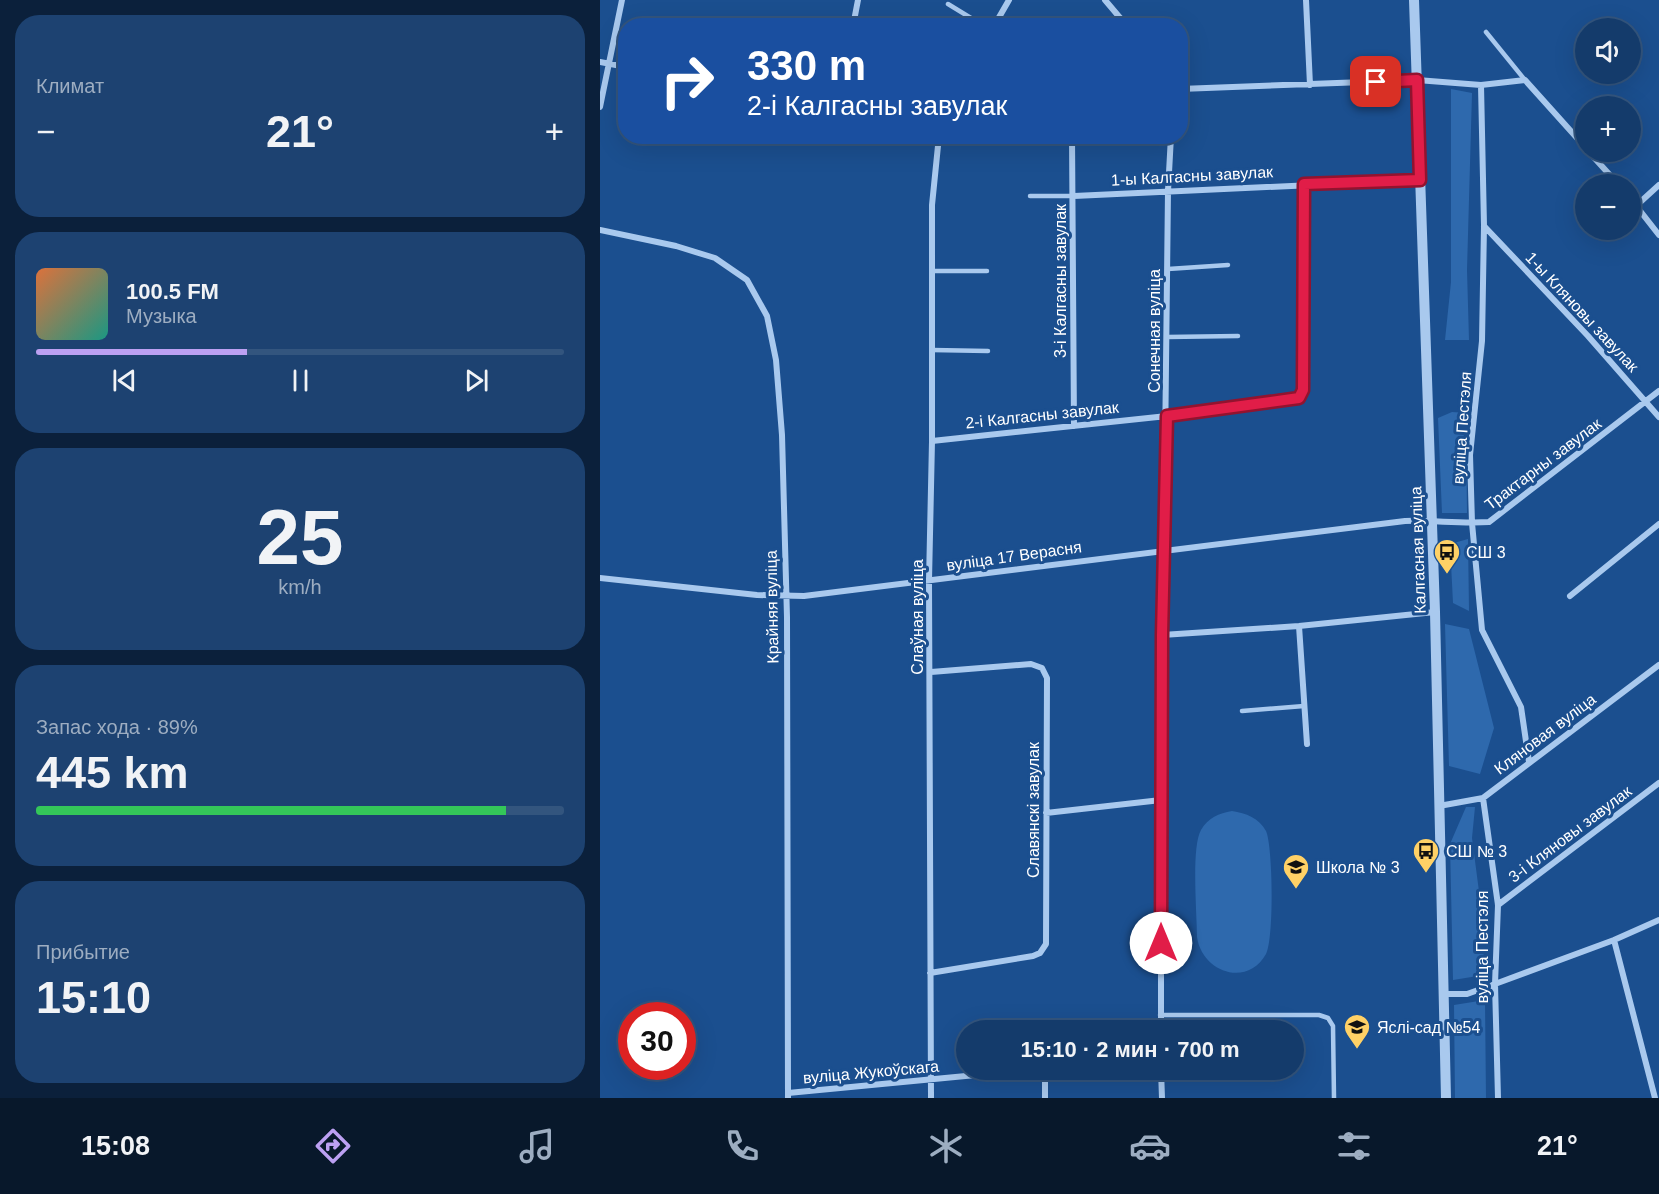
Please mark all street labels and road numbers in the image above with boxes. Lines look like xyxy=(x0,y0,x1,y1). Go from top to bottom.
street label: 1-ы Калгасны завулак xyxy=(1111,163,1274,189)
street label: 3-і Калгасны завулак xyxy=(1052,203,1069,358)
street label: 1-ы Кляновы завулак xyxy=(1522,249,1642,376)
street label: Сонечная вуліца xyxy=(1146,269,1163,393)
street label: вуліца Пестэля xyxy=(1450,371,1474,485)
street label: 2-і Калгасны завулак xyxy=(964,398,1121,432)
street label: Трактарны завулак xyxy=(1482,414,1605,513)
street label: Калгасная вуліца xyxy=(1407,486,1429,614)
street label: вуліца 17 Верасня xyxy=(945,538,1083,574)
street label: Крайняя вуліца xyxy=(763,550,781,664)
street label: Слаўная вуліца xyxy=(909,559,926,675)
street label: Кляновая вуліца xyxy=(1491,690,1599,778)
street label: Славянскі завулак xyxy=(1025,741,1042,878)
street label: 3-і Кляновы завулак xyxy=(1505,782,1635,886)
street label: вуліца Пестэля xyxy=(1474,891,1491,1003)
street label: вуліца Жукоўскага xyxy=(802,1058,940,1086)

